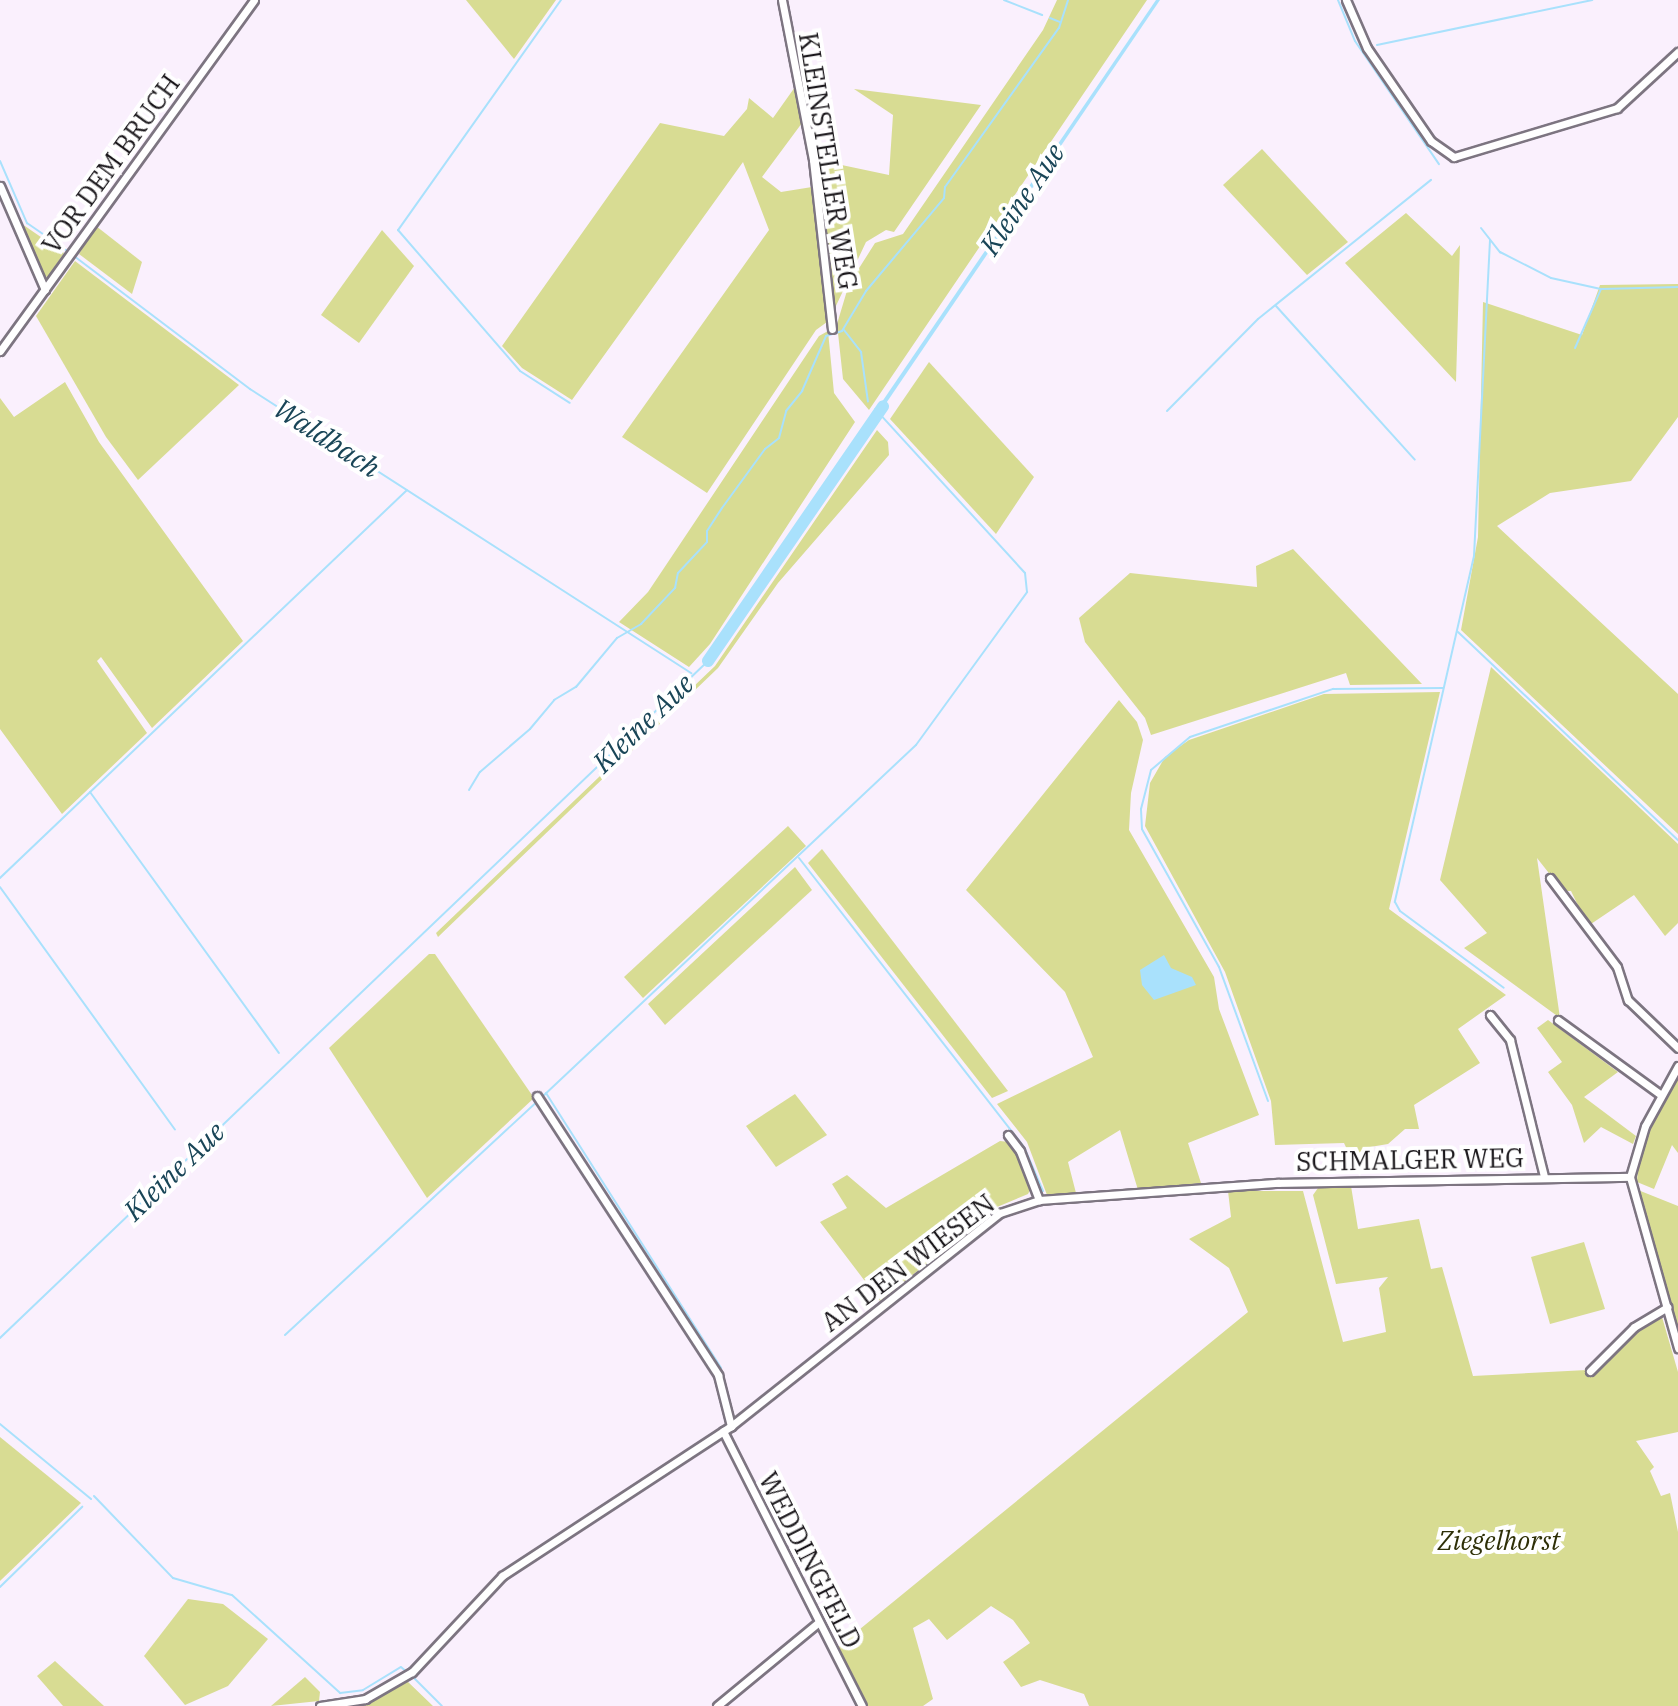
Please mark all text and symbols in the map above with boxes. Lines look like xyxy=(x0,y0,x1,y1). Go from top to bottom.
street label: KLEINSTELLER WEG xyxy=(792,30,864,292)
street label: VOR DEM BRUCH xyxy=(36,68,186,260)
water label: Kleine Aue xyxy=(973,137,1071,261)
water label: Waldbach xyxy=(268,391,386,485)
water label: Kleine Aue xyxy=(586,667,700,779)
water label: Kleine Aue xyxy=(117,1115,231,1227)
street label: SCHMALGER WEG xyxy=(1296,1142,1524,1178)
street label: AN DEN WIESEN xyxy=(815,1188,1001,1338)
street label: WEDDINGFELD xyxy=(752,1467,868,1653)
park label: Ziegelhorst xyxy=(1438,1525,1560,1557)

